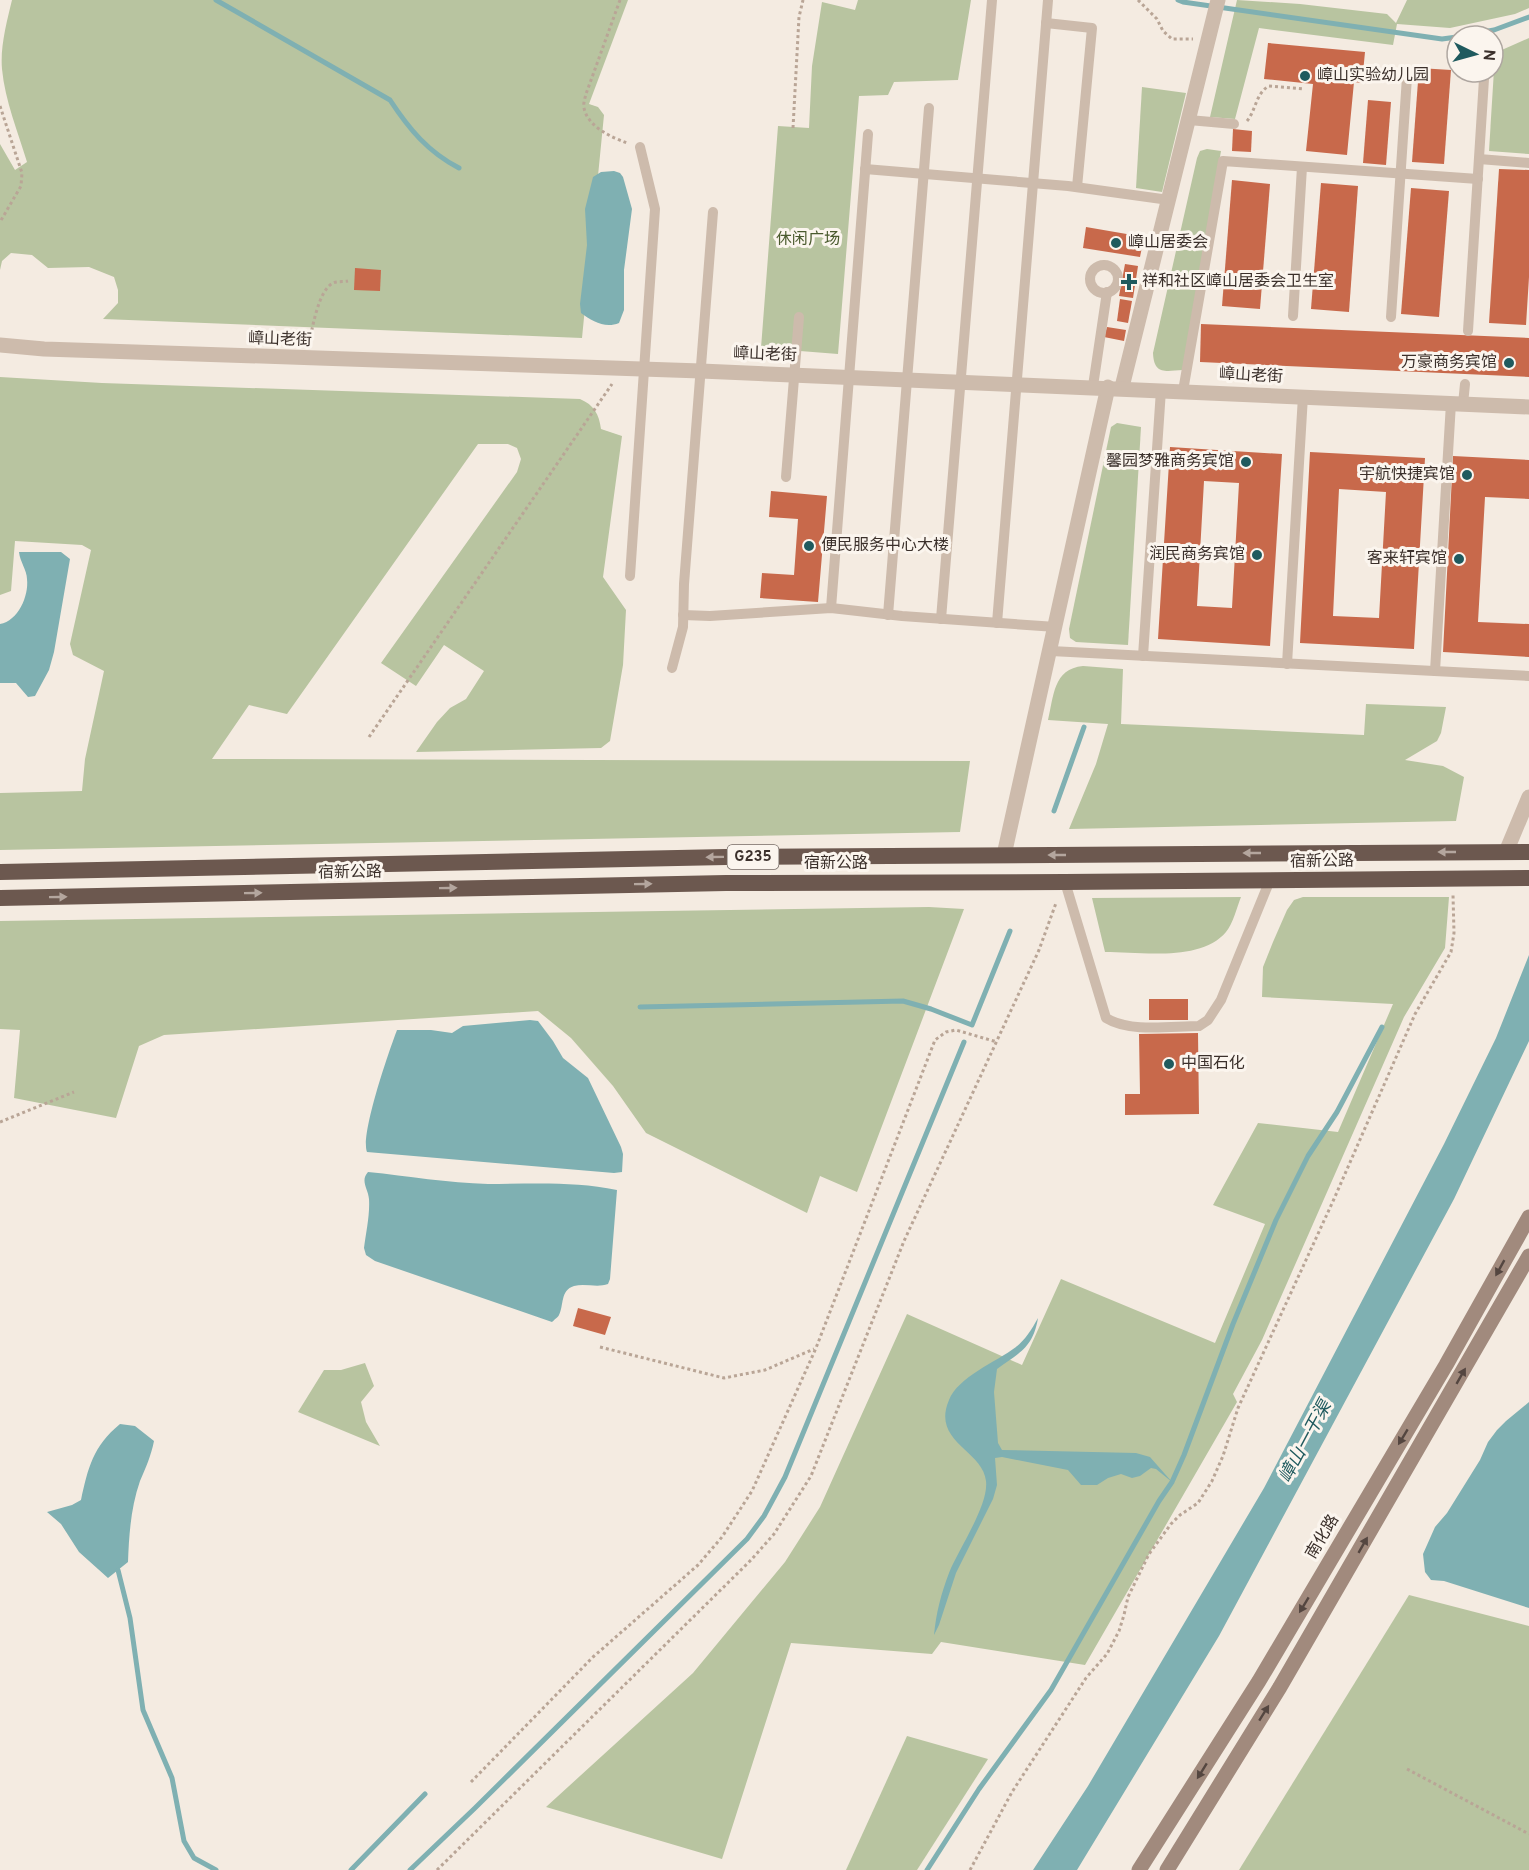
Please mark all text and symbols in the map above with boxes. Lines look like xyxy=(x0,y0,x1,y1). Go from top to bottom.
north arrow xyxy=(1445,24,1505,84)
text: N xyxy=(1477,49,1498,62)
place label: 嶂山实验幼儿园 xyxy=(1317,66,1429,86)
marker: 嶂山实验幼儿园 xyxy=(1298,69,1312,83)
park label: 休闲广场 xyxy=(776,230,840,250)
place label: 嶂山居委会 xyxy=(1128,233,1208,253)
marker: 嶂山居委会 xyxy=(1109,236,1123,250)
place label: 祥和社区嶂山居委会卫生室 xyxy=(1142,272,1334,292)
marker: 祥和社区嶂山居委会卫生室 xyxy=(1120,273,1138,291)
street label: 嶂山老街 xyxy=(248,329,312,351)
street label: 嶂山老街 xyxy=(733,344,797,366)
place label: 万豪商务宾馆 xyxy=(1401,353,1497,373)
marker: 万豪商务宾馆 xyxy=(1502,356,1516,370)
street label: 嶂山老街 xyxy=(1219,364,1283,388)
place label: 馨园梦雅商务宾馆 xyxy=(1106,452,1234,472)
marker: 馨园梦雅商务宾馆 xyxy=(1239,455,1253,469)
place label: 宇航快捷宾馆 xyxy=(1359,465,1455,485)
marker: 宇航快捷宾馆 xyxy=(1460,468,1474,482)
place label: 便民服务中心大楼 xyxy=(821,536,949,556)
marker: 便民服务中心大楼 xyxy=(802,539,816,553)
place label: 润民商务宾馆 xyxy=(1149,545,1245,565)
marker: 润民商务宾馆 xyxy=(1250,548,1264,562)
place label: 客来轩宾馆 xyxy=(1367,549,1447,569)
marker: 客来轩宾馆 xyxy=(1452,552,1466,566)
road number: G235 xyxy=(728,845,778,869)
one-way arrow xyxy=(1438,847,1457,857)
one-way arrow xyxy=(1243,848,1262,858)
one-way arrow xyxy=(1048,850,1067,860)
street label: 宿新公路 xyxy=(1290,851,1354,873)
one-way arrow xyxy=(706,852,725,862)
street label: 宿新公路 xyxy=(804,854,868,874)
street label: 宿新公路 xyxy=(318,862,382,884)
one-way arrow xyxy=(634,880,653,889)
one-way arrow xyxy=(439,884,458,893)
one-way arrow xyxy=(244,888,263,897)
one-way arrow xyxy=(49,892,68,902)
place label: 中国石化 xyxy=(1181,1054,1245,1074)
marker: 中国石化 xyxy=(1162,1057,1176,1071)
one-way arrow xyxy=(1495,1260,1506,1276)
one-way arrow xyxy=(1456,1368,1466,1385)
water label: 嶂山一干渠 xyxy=(1275,1394,1339,1487)
one-way arrow xyxy=(1398,1429,1409,1445)
street label: 南化路 xyxy=(1302,1511,1344,1563)
one-way arrow xyxy=(1358,1536,1368,1553)
one-way arrow xyxy=(1299,1596,1309,1613)
one-way arrow xyxy=(1259,1705,1270,1721)
one-way arrow xyxy=(1196,1762,1207,1779)

